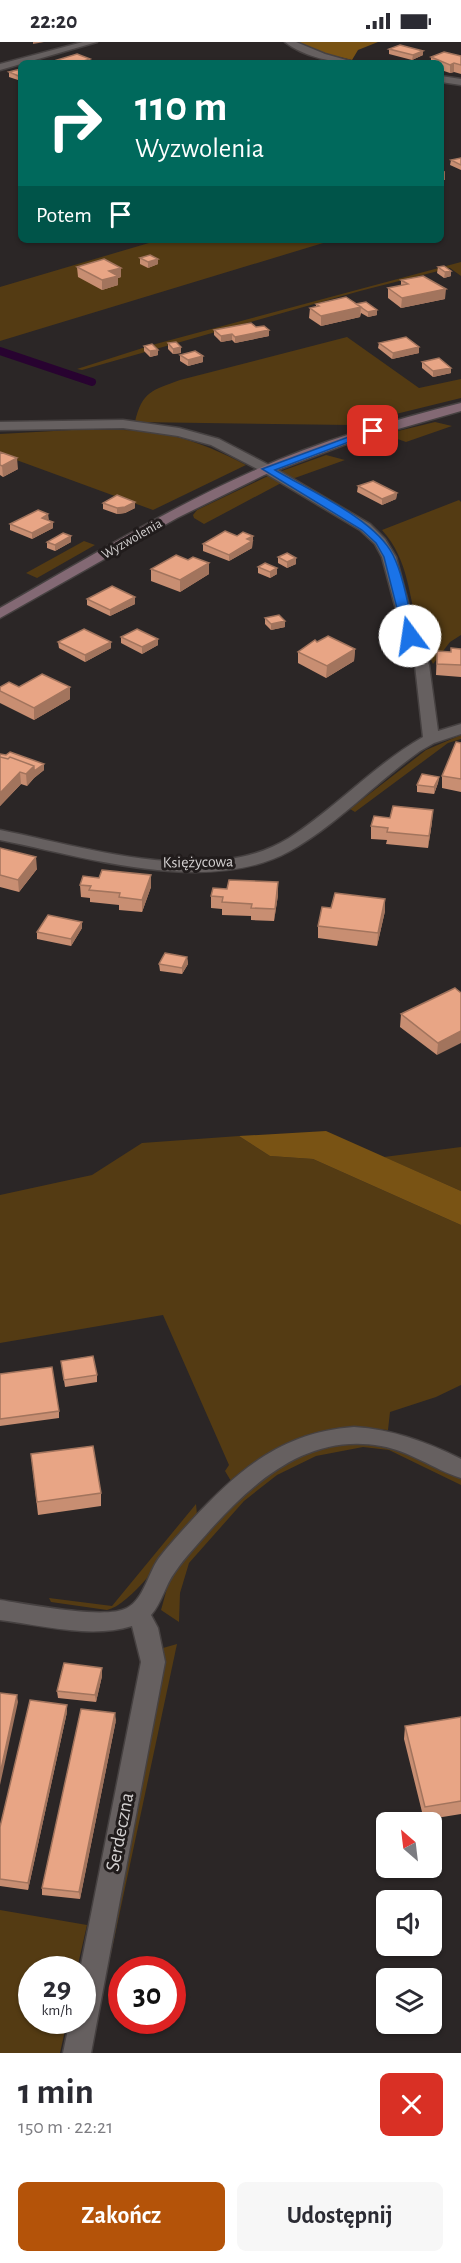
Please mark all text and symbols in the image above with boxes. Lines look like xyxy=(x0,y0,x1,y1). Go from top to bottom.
text: 22:20 xyxy=(30,10,78,32)
icon: right xyxy=(36,84,114,162)
text: 110 m xyxy=(135,86,227,128)
text: Wyzwolenia xyxy=(135,135,264,162)
icon: arrive xyxy=(104,198,137,231)
text: Potem xyxy=(36,204,92,226)
pin xyxy=(347,405,398,456)
icon: arrive xyxy=(356,414,389,447)
street label: Wyzwolenia xyxy=(99,516,165,562)
position arrow xyxy=(378,604,442,668)
street label: Księżycowa xyxy=(162,853,234,872)
street label: Serdeczna xyxy=(103,1791,137,1873)
north arrow xyxy=(376,1812,442,1878)
map controls xyxy=(376,1812,442,2034)
button: sound xyxy=(376,1890,442,1956)
speed limit sign: 30 xyxy=(108,1956,186,2034)
button: layers xyxy=(376,1968,442,2034)
text: 29 xyxy=(43,1973,71,2003)
text: km/h xyxy=(42,2003,72,2018)
button: close xyxy=(380,2073,443,2136)
text: 1 min xyxy=(18,2074,94,2110)
text: 150 m · 22:21 xyxy=(18,2117,113,2137)
button: Zakończ xyxy=(18,2182,225,2251)
button: Udostępnij xyxy=(237,2182,443,2251)

